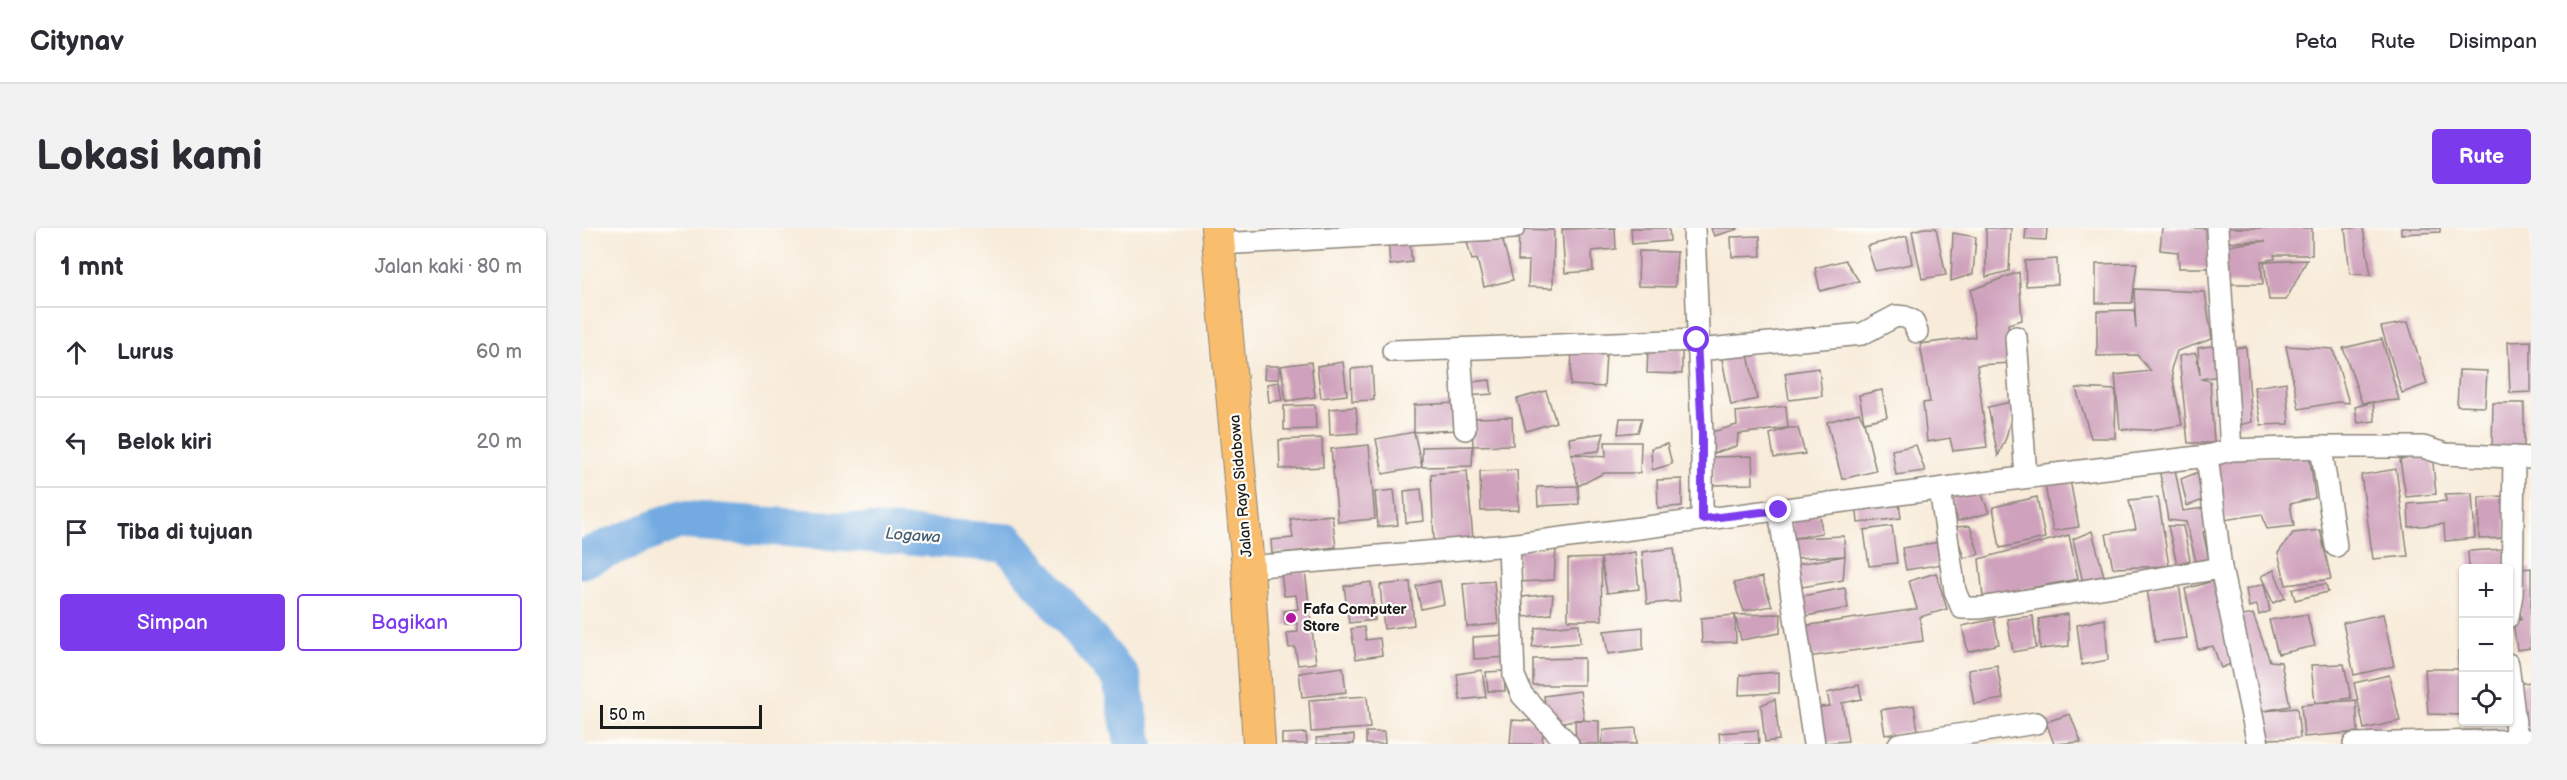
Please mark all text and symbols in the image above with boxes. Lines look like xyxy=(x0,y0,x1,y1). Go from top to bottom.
text: Citynav xyxy=(30,25,124,58)
text: Peta xyxy=(2295,29,2337,54)
text: Rute xyxy=(2370,29,2415,54)
text: Disimpan xyxy=(2448,29,2537,54)
button: Rute xyxy=(2432,129,2531,184)
text: Lokasi kami xyxy=(36,131,262,182)
text: 1 mnt xyxy=(60,252,123,283)
text: Jalan kaki · 80 m xyxy=(375,255,522,279)
route start xyxy=(1683,326,1709,352)
icon: ahead xyxy=(60,336,93,369)
text: Lurus xyxy=(117,339,173,366)
text: 60 m xyxy=(476,340,522,364)
street label: Jalan Raya Sidabowa xyxy=(1225,414,1257,558)
icon: left xyxy=(60,426,93,459)
text: Belok kiri xyxy=(117,429,212,456)
text: 20 m xyxy=(477,430,522,454)
route end xyxy=(1765,496,1791,522)
icon: arrive xyxy=(60,516,93,549)
text: Tiba di tujuan xyxy=(117,519,253,546)
water label: Logawa xyxy=(885,525,941,547)
map controls xyxy=(2459,564,2513,726)
button: + xyxy=(2459,564,2513,618)
button: Simpan xyxy=(60,594,285,651)
button: Bagikan xyxy=(297,594,522,651)
place label: Fafa Computer Store xyxy=(1303,600,1408,636)
marker: Fafa Computer Store xyxy=(1284,611,1298,625)
button: − xyxy=(2459,618,2513,672)
button: locate xyxy=(2459,672,2513,726)
scale bar xyxy=(600,702,762,730)
text: 50 m xyxy=(609,706,645,725)

